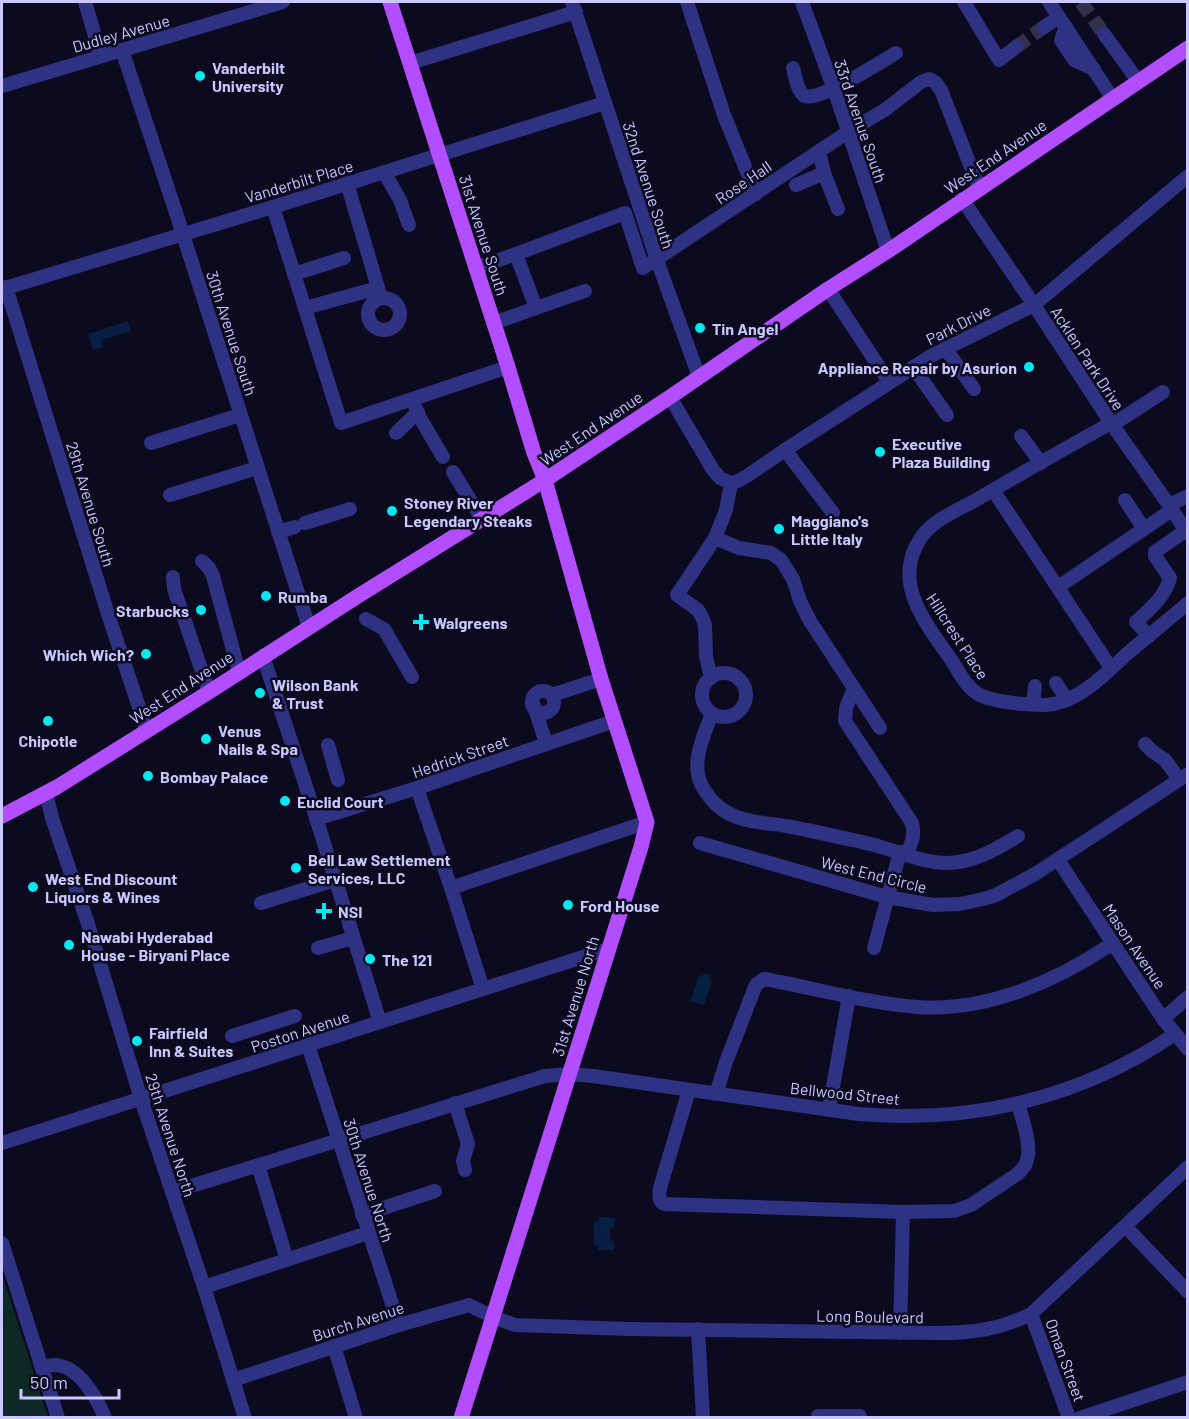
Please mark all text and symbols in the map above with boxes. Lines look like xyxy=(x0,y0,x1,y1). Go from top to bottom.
street label: Dudley Avenue xyxy=(70,10,172,56)
street label: 33rd Avenue South xyxy=(831,57,891,185)
place label: Vanderbilt University xyxy=(212,58,285,95)
marker: Vanderbilt University xyxy=(193,69,207,83)
street label: West End Avenue xyxy=(940,115,1050,197)
street label: 32nd Avenue South xyxy=(620,119,678,251)
street label: Vanderbilt Place xyxy=(243,156,355,206)
street label: Rose Hall xyxy=(711,156,775,208)
street label: 31st Avenue South xyxy=(456,172,512,298)
street label: 30th Avenue South xyxy=(203,268,261,398)
street label: Park Drive xyxy=(922,300,994,348)
street label: Acklen Park Drive xyxy=(1047,302,1129,414)
place label: Tin Angel xyxy=(712,319,778,338)
marker: Tin Angel xyxy=(693,321,707,335)
place label: Appliance Repair by Asurion xyxy=(818,358,1017,377)
marker: Appliance Repair by Asurion xyxy=(1022,360,1036,374)
street label: West End Avenue xyxy=(536,387,646,469)
place label: Executive Plaza Building xyxy=(892,434,990,471)
street label: 29th Avenue South xyxy=(63,439,119,569)
marker: Executive Plaza Building xyxy=(873,445,887,459)
place label: Stoney River Legendary Steaks xyxy=(404,493,532,530)
marker: Stoney River Legendary Steaks xyxy=(385,504,399,518)
place label: Maggiano's Little Italy xyxy=(791,511,869,548)
marker: Maggiano's Little Italy xyxy=(772,522,786,536)
place label: Rumba xyxy=(278,587,327,606)
marker: Rumba xyxy=(259,589,273,603)
street label: Hillcrest Place xyxy=(923,589,993,683)
place label: Starbucks xyxy=(116,601,189,620)
marker: Starbucks xyxy=(194,603,208,617)
place label: Walgreens xyxy=(433,613,508,632)
marker: Walgreens xyxy=(414,615,428,629)
place label: Which Wich? xyxy=(43,645,134,664)
street label: West End Avenue xyxy=(126,647,236,727)
marker: Which Wich? xyxy=(139,647,153,661)
place label: Wilson Bank & Trust xyxy=(272,675,359,712)
marker: Wilson Bank & Trust xyxy=(253,686,267,700)
marker: Chipotle xyxy=(41,714,55,728)
place label: Venus Nails & Spa xyxy=(218,721,298,758)
place label: Chipotle xyxy=(18,731,78,750)
street label: Hedrick Street xyxy=(409,731,511,781)
marker: Venus Nails & Spa xyxy=(199,732,213,746)
place label: Bombay Palace xyxy=(160,767,268,786)
marker: Bombay Palace xyxy=(141,769,155,783)
place label: Euclid Court xyxy=(297,792,384,811)
marker: Euclid Court xyxy=(278,794,292,808)
place label: Bell Law Settlement Services, LLC xyxy=(308,850,451,887)
street label: West End Circle xyxy=(819,852,929,896)
marker: Bell Law Settlement Services, LLC xyxy=(289,861,303,875)
place label: West End Discount Liquors & Wines xyxy=(45,869,177,906)
marker: West End Discount Liquors & Wines xyxy=(26,880,40,894)
place label: Ford House xyxy=(580,896,660,915)
marker: Ford House xyxy=(561,898,575,912)
street label: Mason Avenue xyxy=(1100,900,1170,992)
marker: NSI xyxy=(315,902,333,920)
place label: NSI xyxy=(338,902,362,921)
place label: Nawabi Hyderabad House - Biryani Place xyxy=(81,927,230,964)
street label: 31st Avenue North xyxy=(548,934,602,1058)
marker: Nawabi Hyderabad House - Biryani Place xyxy=(62,938,76,952)
place label: The 121 xyxy=(382,950,432,969)
marker: The 121 xyxy=(363,952,377,966)
street label: Poston Avenue xyxy=(248,1006,352,1056)
place label: Fairfield Inn & Suites xyxy=(149,1023,233,1060)
marker: Fairfield Inn & Suites xyxy=(130,1034,144,1048)
street label: 29th Avenue North xyxy=(142,1071,200,1199)
street label: Bellwood Street xyxy=(789,1078,901,1108)
street label: 30th Avenue North xyxy=(340,1116,398,1244)
street label: Burch Avenue xyxy=(310,1297,406,1345)
street label: Long Boulevard xyxy=(816,1306,924,1326)
street label: Oman Street xyxy=(1042,1316,1090,1404)
scale bar xyxy=(21,1362,118,1400)
text: 50 m xyxy=(30,1371,68,1393)

